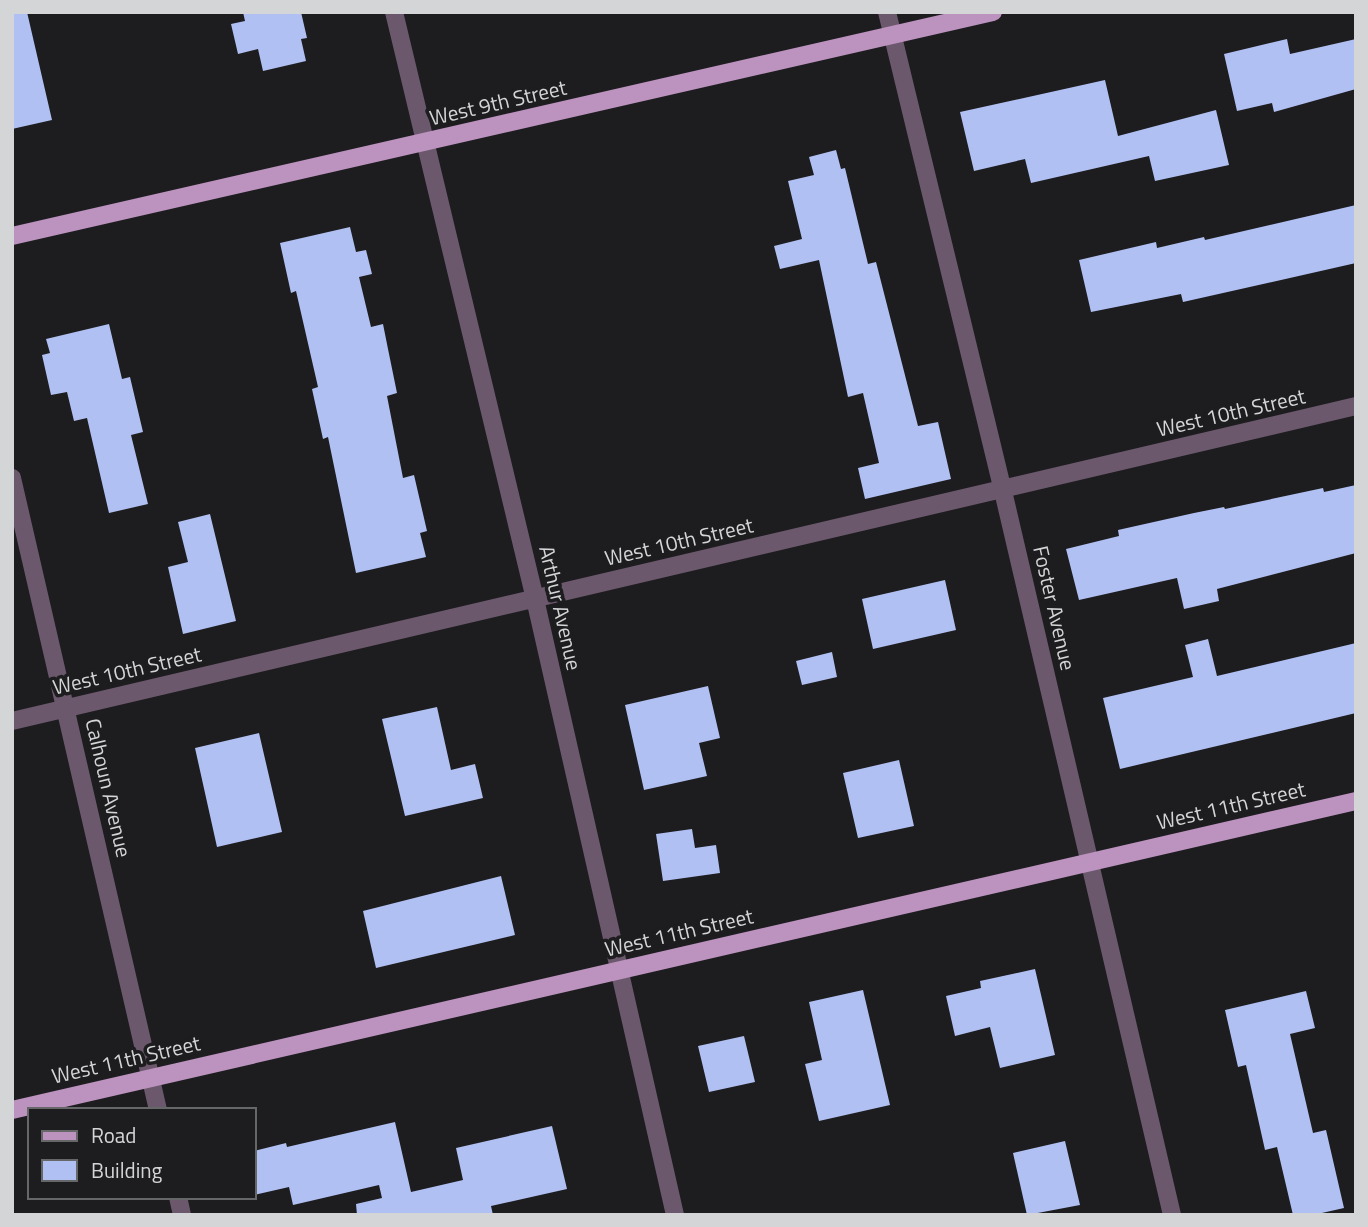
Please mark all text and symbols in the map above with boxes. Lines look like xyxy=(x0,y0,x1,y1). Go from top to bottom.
street label: West 9th Street xyxy=(426,71,570,133)
street label: West 10th Street xyxy=(1153,379,1309,445)
street label: West 10th Street xyxy=(601,508,757,574)
street label: Arthur Avenue xyxy=(531,542,591,673)
street label: Foster Avenue xyxy=(1025,542,1085,673)
street label: West 10th Street xyxy=(49,637,205,703)
street label: Calhoun Avenue xyxy=(77,715,141,861)
street label: West 11th Street xyxy=(1153,772,1309,838)
street label: West 11th Street xyxy=(601,899,757,965)
street label: West 11th Street xyxy=(48,1026,204,1092)
legend xyxy=(28,1108,256,1199)
text: Road xyxy=(91,1119,136,1151)
text: Building xyxy=(91,1154,163,1186)

